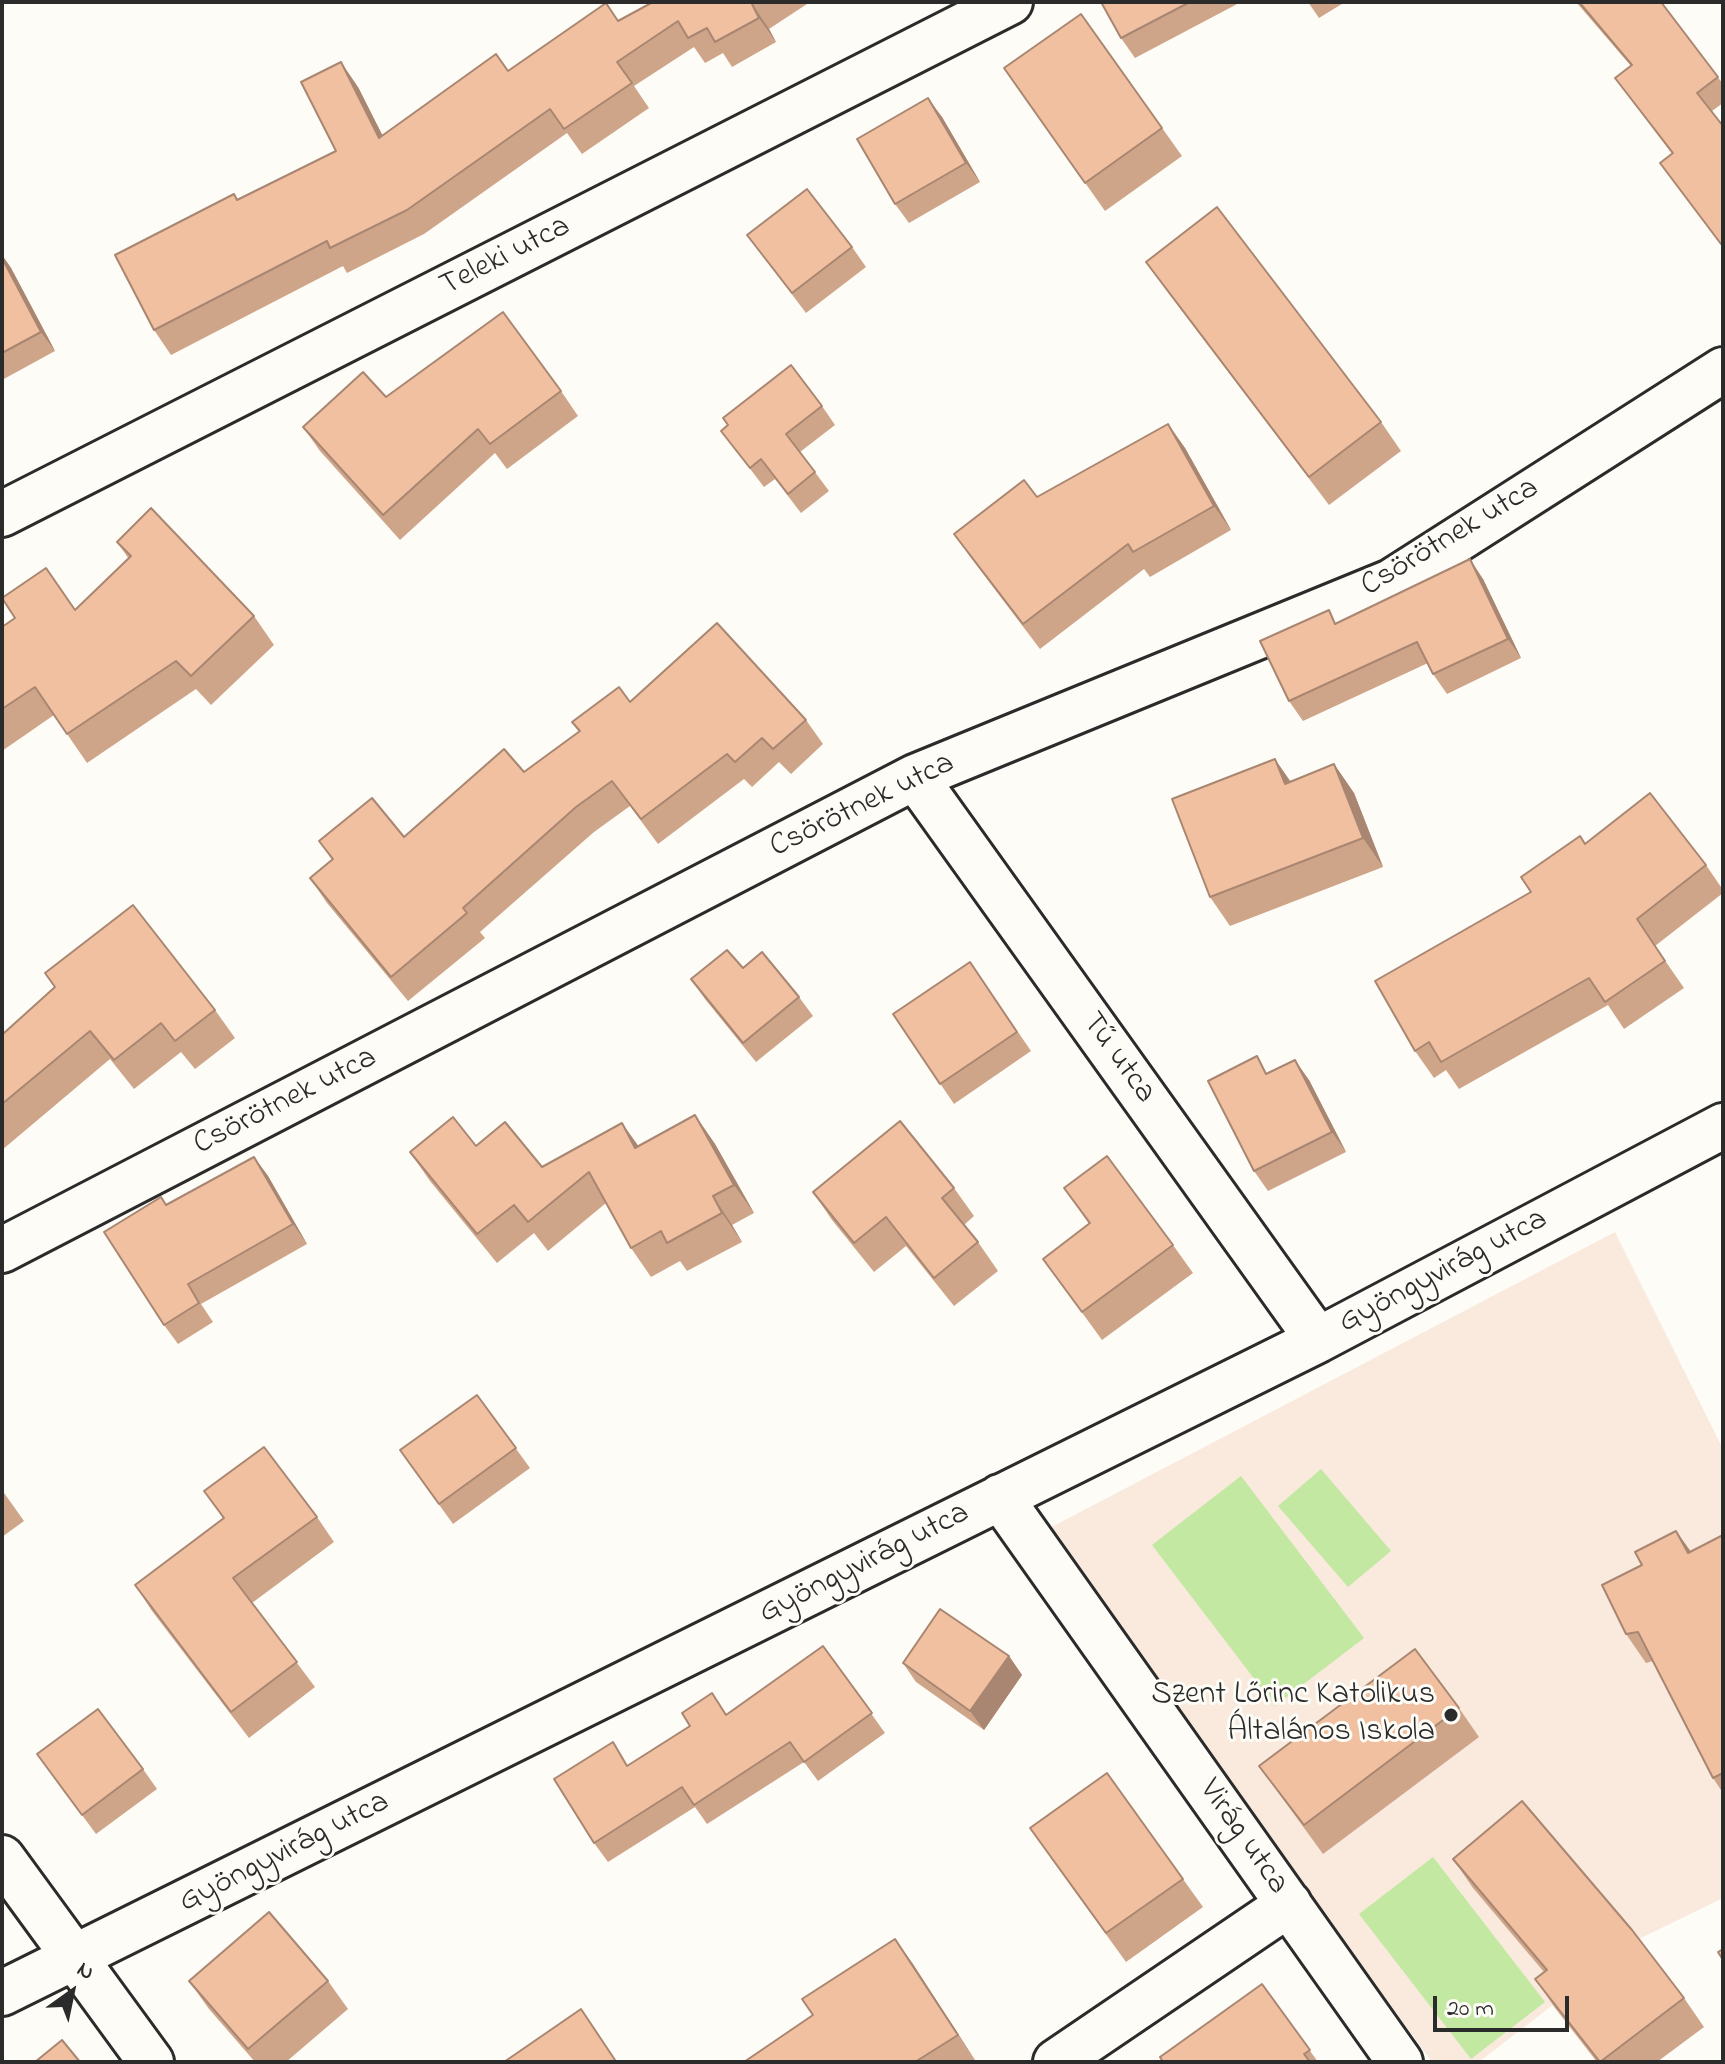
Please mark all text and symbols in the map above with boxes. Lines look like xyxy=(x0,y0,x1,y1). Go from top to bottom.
street label: Teleki utca xyxy=(435,209,577,307)
street label: Csörötnek utca xyxy=(1355,471,1547,607)
street label: Csörötnek utca xyxy=(765,746,961,868)
street label: Tű utca xyxy=(1071,1006,1163,1112)
street label: Csörötnek utca xyxy=(188,1040,384,1166)
street label: Gyöngyvirág utca xyxy=(1333,1202,1555,1344)
street label: Gyöngyvirág utca xyxy=(754,1496,976,1634)
place label: Szent Lőrinc Katolikus Általános Iskola xyxy=(1151,1678,1435,1753)
marker: Szent Lőrinc Katolikus Általános Iskola xyxy=(1442,1706,1460,1724)
street label: Virág utca xyxy=(1189,1773,1295,1903)
street label: Gyöngyvirág utca xyxy=(174,1785,396,1923)
north arrow xyxy=(32,1952,112,2032)
text: N xyxy=(70,1954,100,1989)
scale bar xyxy=(1437,1980,1573,2030)
text: 20 m xyxy=(1447,1992,1494,2027)

